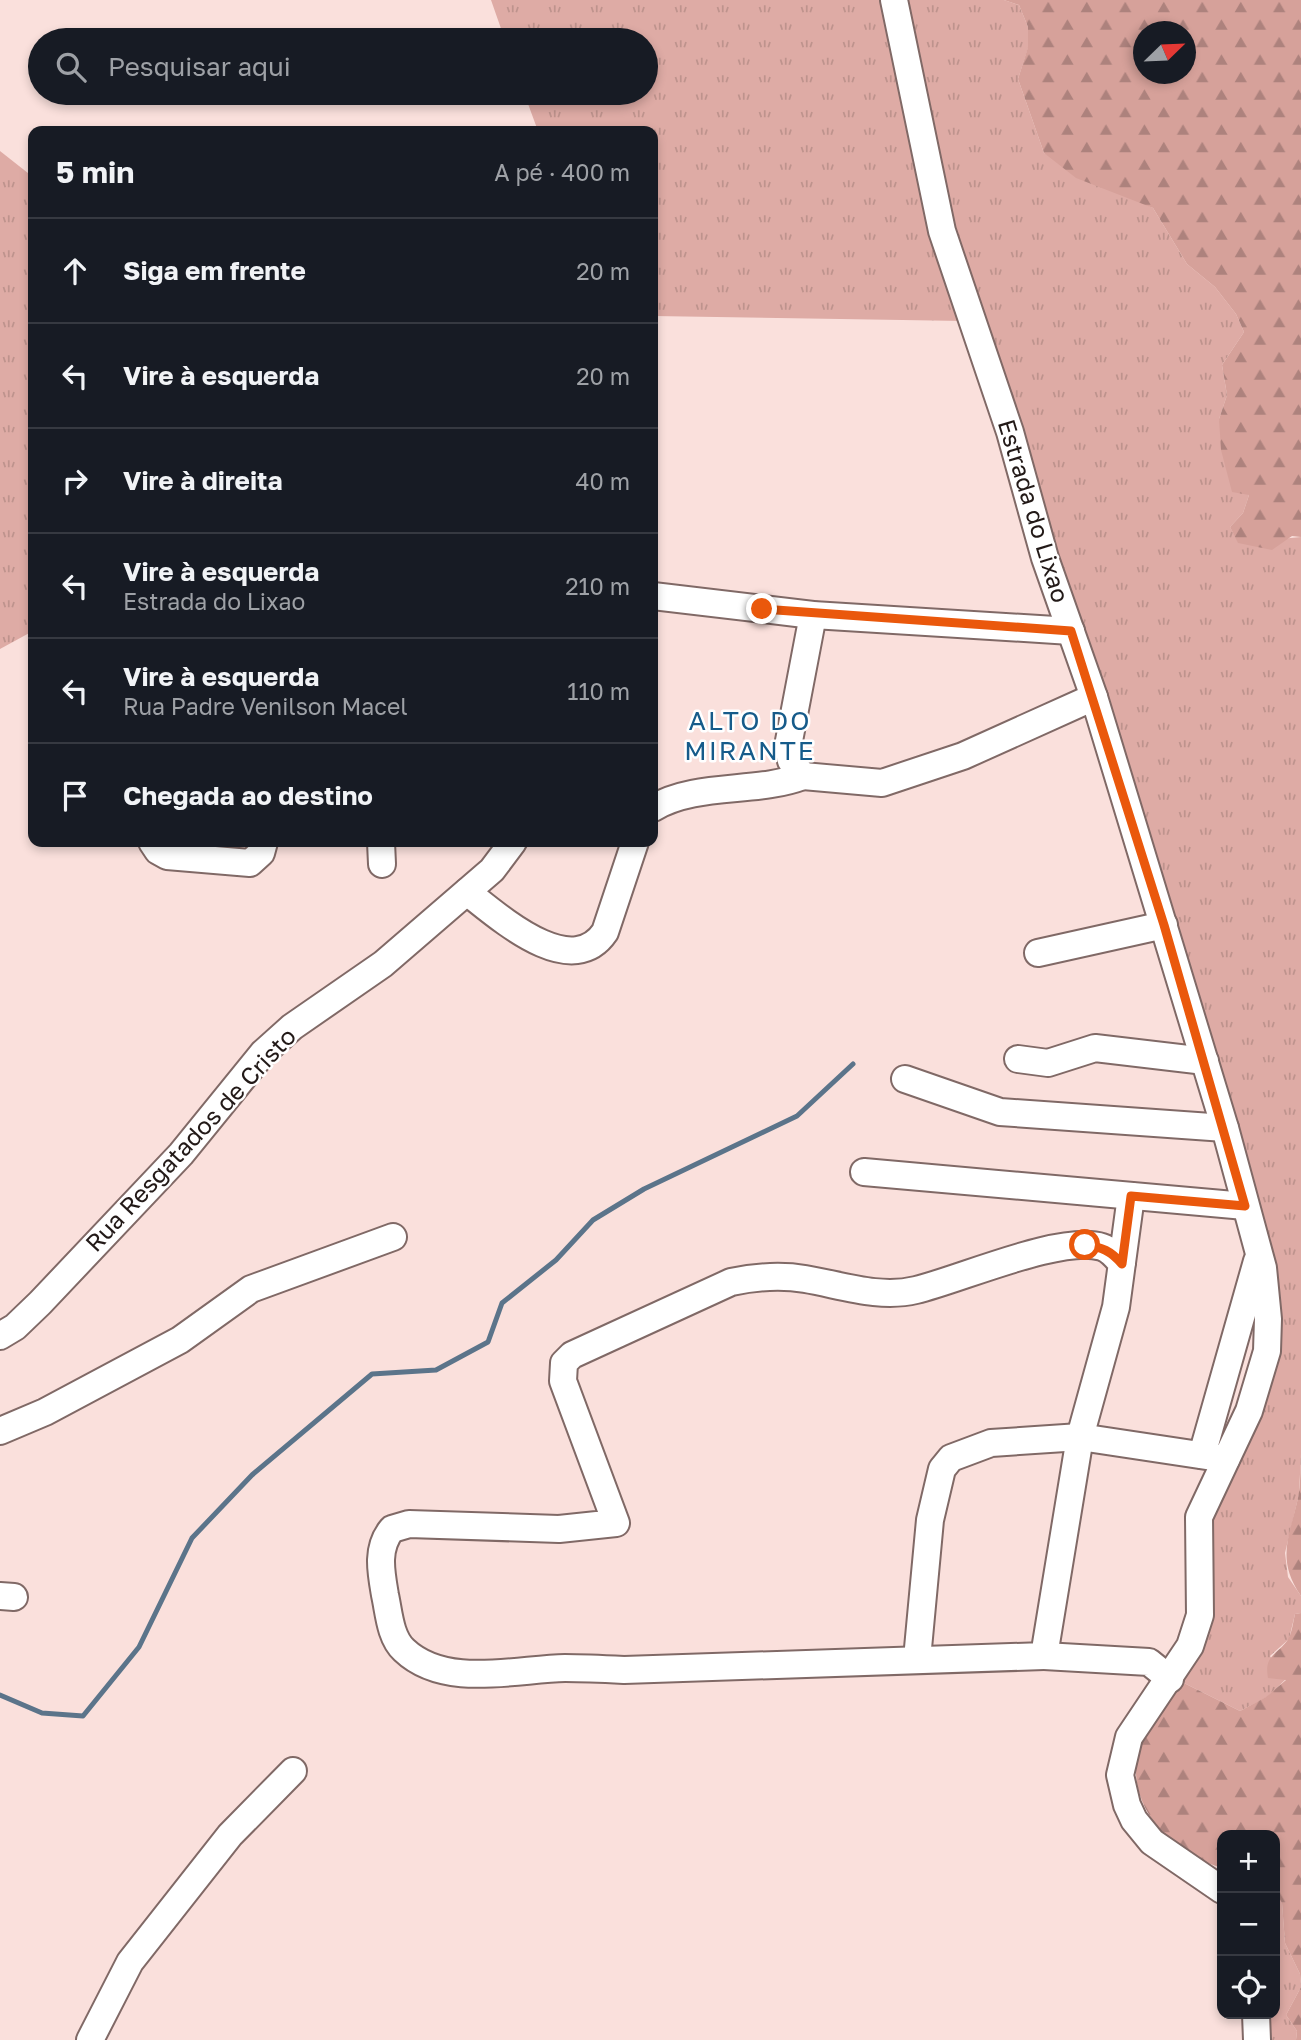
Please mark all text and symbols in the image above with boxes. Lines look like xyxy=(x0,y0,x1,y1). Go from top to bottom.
north arrow xyxy=(1133,21,1196,84)
search box xyxy=(28,28,658,105)
icon: search xyxy=(52,48,90,86)
text: Pesquisar aqui xyxy=(108,51,291,82)
text: 5 min xyxy=(56,154,134,190)
text: A pé · 400 m xyxy=(494,158,630,186)
icon: ahead xyxy=(56,252,94,290)
text: Siga em frente xyxy=(123,255,306,286)
text: 20 m xyxy=(576,257,630,285)
icon: left xyxy=(56,357,94,395)
text: Vire à esquerda xyxy=(123,360,319,391)
text: 20 m xyxy=(576,362,630,390)
street label: Estrada do Lixao xyxy=(993,415,1076,606)
icon: right xyxy=(56,462,94,500)
text: Vire à direita xyxy=(123,465,283,496)
text: 40 m xyxy=(576,467,630,495)
text: Vire à esquerda xyxy=(123,556,319,587)
icon: left xyxy=(56,567,94,605)
text: 210 m xyxy=(565,572,630,600)
text: Estrada do Lixao xyxy=(123,587,305,615)
route end xyxy=(746,593,777,624)
text: Vire à esquerda xyxy=(123,661,319,692)
icon: left xyxy=(56,672,94,710)
text: 110 m xyxy=(567,677,630,705)
text: Rua Padre Venilson Macel xyxy=(123,692,408,720)
district label: ALTO DO MIRANTE xyxy=(684,705,816,766)
icon: arrive xyxy=(56,777,94,815)
text: Chegada ao destino xyxy=(123,780,373,811)
street label: Rua Resgatados de Cristo xyxy=(79,1021,301,1257)
route start xyxy=(1069,1229,1100,1260)
map controls xyxy=(1217,1830,1280,2019)
button: + xyxy=(1217,1830,1280,1893)
button: − xyxy=(1217,1893,1280,1956)
button: locate xyxy=(1217,1956,1280,2019)

